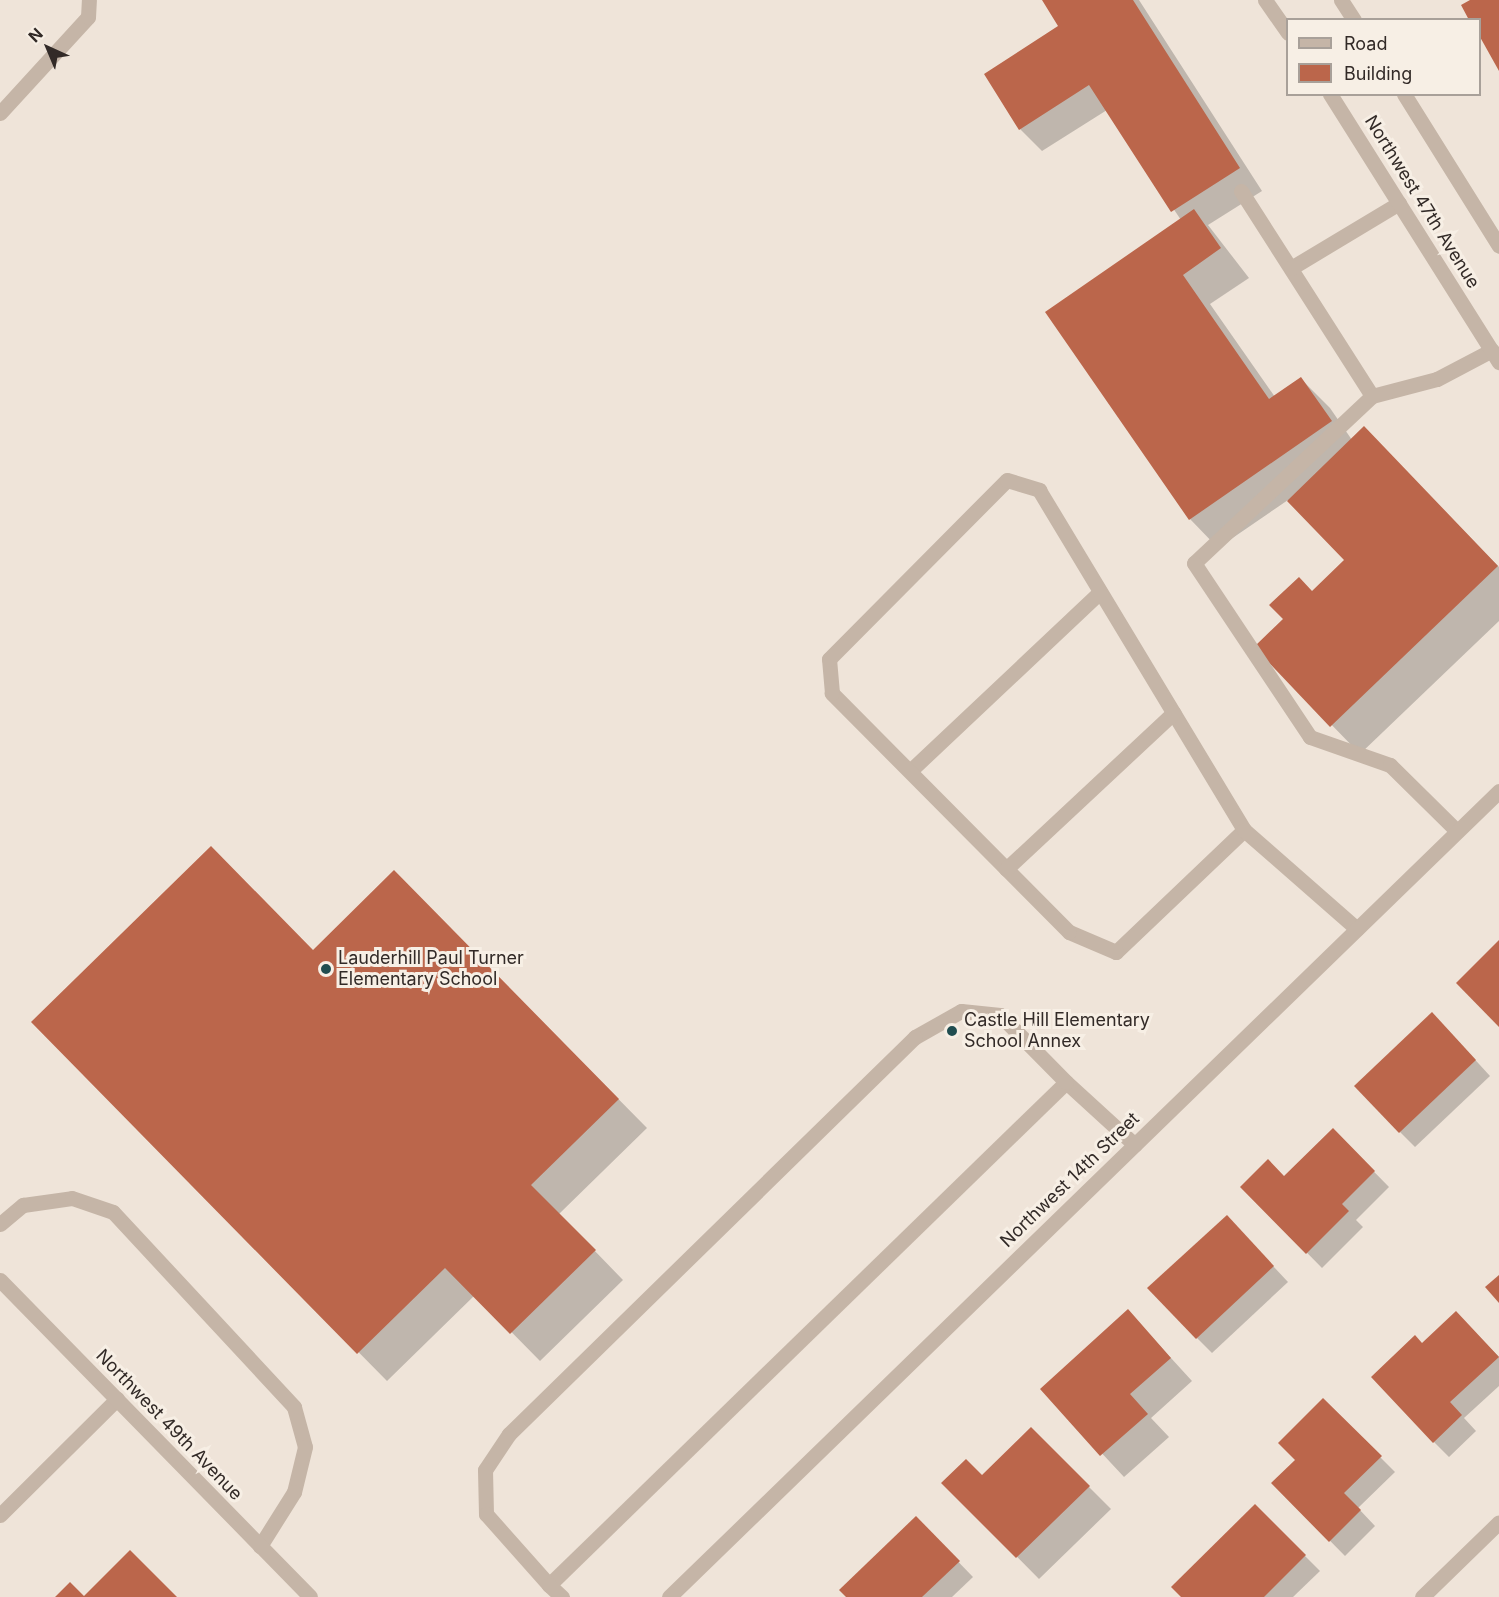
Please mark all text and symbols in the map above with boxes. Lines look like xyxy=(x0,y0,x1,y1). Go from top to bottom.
north arrow xyxy=(18,18,78,78)
legend xyxy=(1286,18,1481,96)
text: N xyxy=(24,24,47,46)
text: Road xyxy=(1344,33,1387,54)
text: Building xyxy=(1344,63,1412,84)
street label: Northwest 47th Avenue xyxy=(1360,112,1484,292)
place label: Lauderhill Paul Turner Elementary School xyxy=(338,948,524,990)
marker: Lauderhill Paul Turner Elementary School xyxy=(319,962,333,976)
place label: Castle Hill Elementary School Annex xyxy=(964,1010,1150,1052)
marker: Castle Hill Elementary School Annex xyxy=(945,1024,959,1038)
street label: Northwest 14th Street xyxy=(996,1108,1144,1252)
street label: Northwest 49th Avenue xyxy=(91,1345,247,1505)

